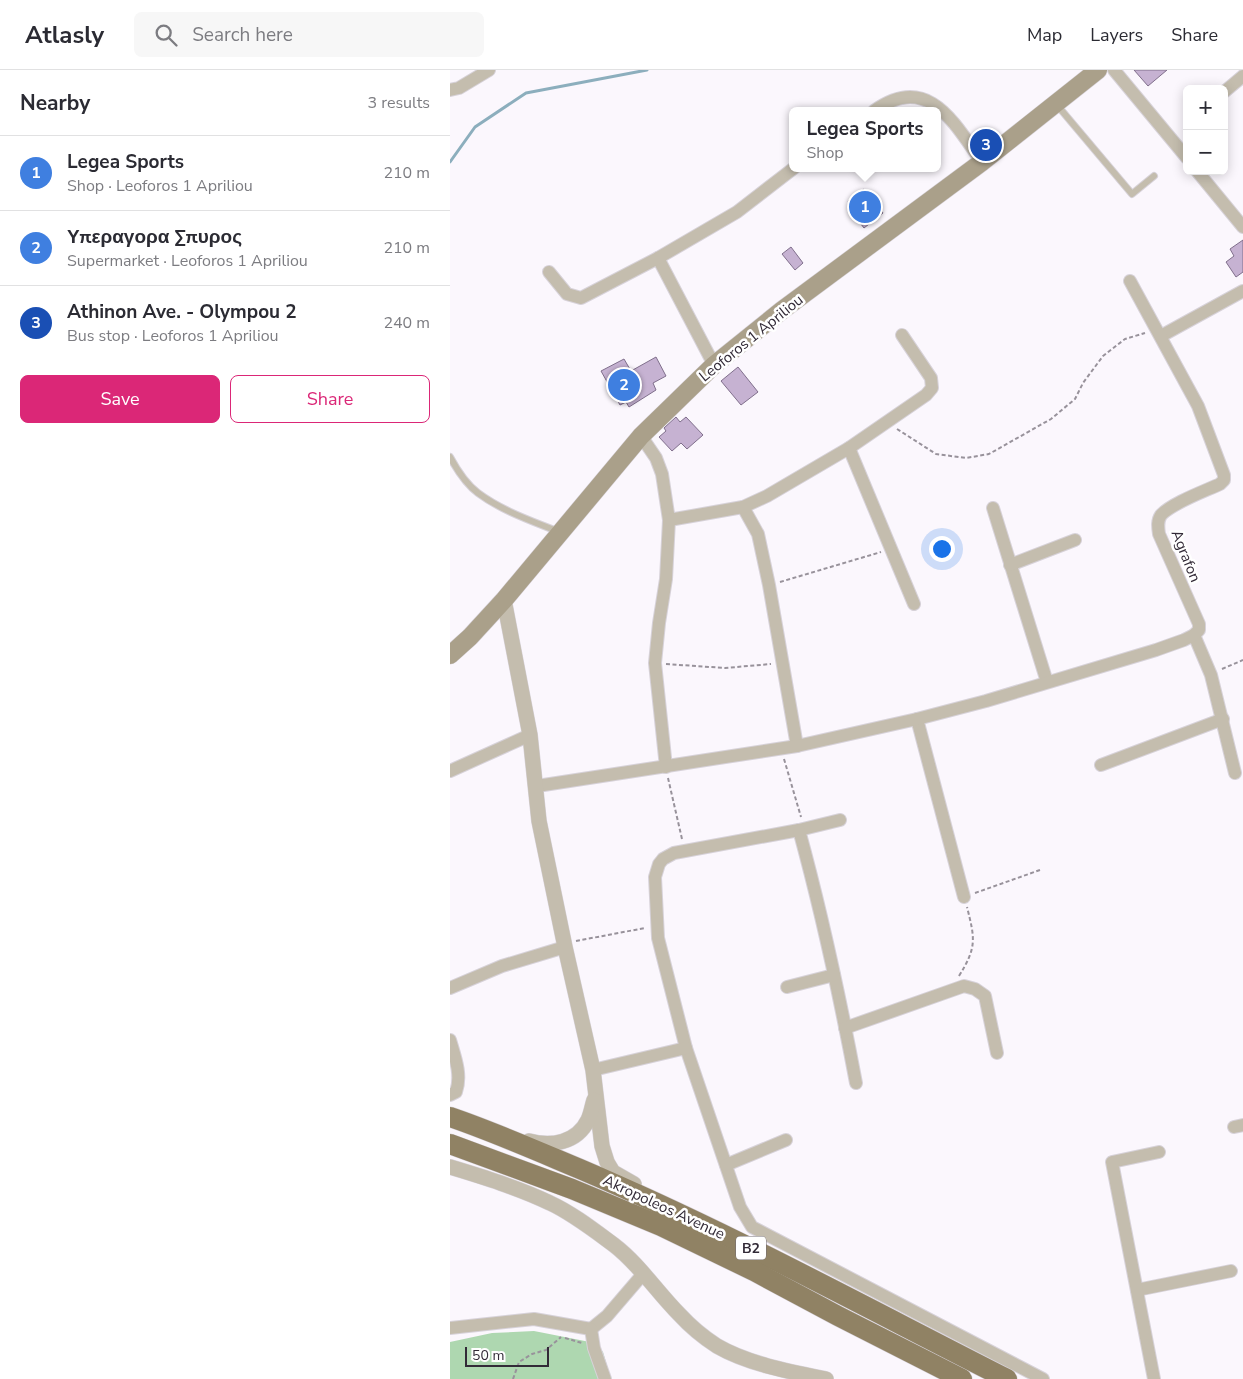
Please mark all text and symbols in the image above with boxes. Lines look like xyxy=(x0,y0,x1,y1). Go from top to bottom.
search box xyxy=(134,12,484,57)
text: Atlasly xyxy=(25,19,104,51)
icon: search xyxy=(152,21,180,49)
text: Search here xyxy=(192,22,293,48)
text: Map xyxy=(1027,23,1062,47)
text: Layers xyxy=(1090,23,1143,47)
text: Share xyxy=(1171,23,1218,47)
map controls xyxy=(1183,85,1228,175)
button: + xyxy=(1183,85,1228,130)
text: Nearby xyxy=(20,89,90,117)
text: 3 results xyxy=(368,92,430,114)
popup xyxy=(789,107,941,172)
text: Legea Sports xyxy=(806,116,924,142)
pin: 3 xyxy=(970,126,1002,164)
button: − xyxy=(1183,130,1228,175)
text: Shop xyxy=(806,142,844,164)
text: Legea Sports xyxy=(67,149,184,175)
text: 1 xyxy=(31,162,41,184)
text: 210 m xyxy=(383,162,430,184)
text: Shop · Leoforos 1 Apriliou xyxy=(67,175,253,197)
pin: 1 xyxy=(849,188,881,226)
text: Υπεραγορα Σπυρος xyxy=(67,224,242,250)
text: 2 xyxy=(31,237,41,259)
text: 210 m xyxy=(383,237,430,259)
text: Supermarket · Leoforos 1 Apriliou xyxy=(67,250,308,272)
street label: Leoforos 1 Apriliou xyxy=(695,290,807,386)
text: Athinon Ave. - Olympou 2 xyxy=(67,299,297,325)
text: 3 xyxy=(31,312,41,334)
text: 240 m xyxy=(383,312,430,334)
text: Bus stop · Leoforos 1 Apriliou xyxy=(67,325,279,347)
pin: 2 xyxy=(608,366,640,404)
button: Save xyxy=(20,375,220,423)
button: Share xyxy=(230,375,430,423)
street label: Agrafon xyxy=(1167,527,1205,585)
your location xyxy=(929,536,955,562)
street label: Akropoleos Avenue xyxy=(600,1170,728,1244)
road number: B2 xyxy=(736,1236,766,1260)
scale bar xyxy=(465,1344,549,1367)
text: 50 m xyxy=(472,1346,504,1365)

